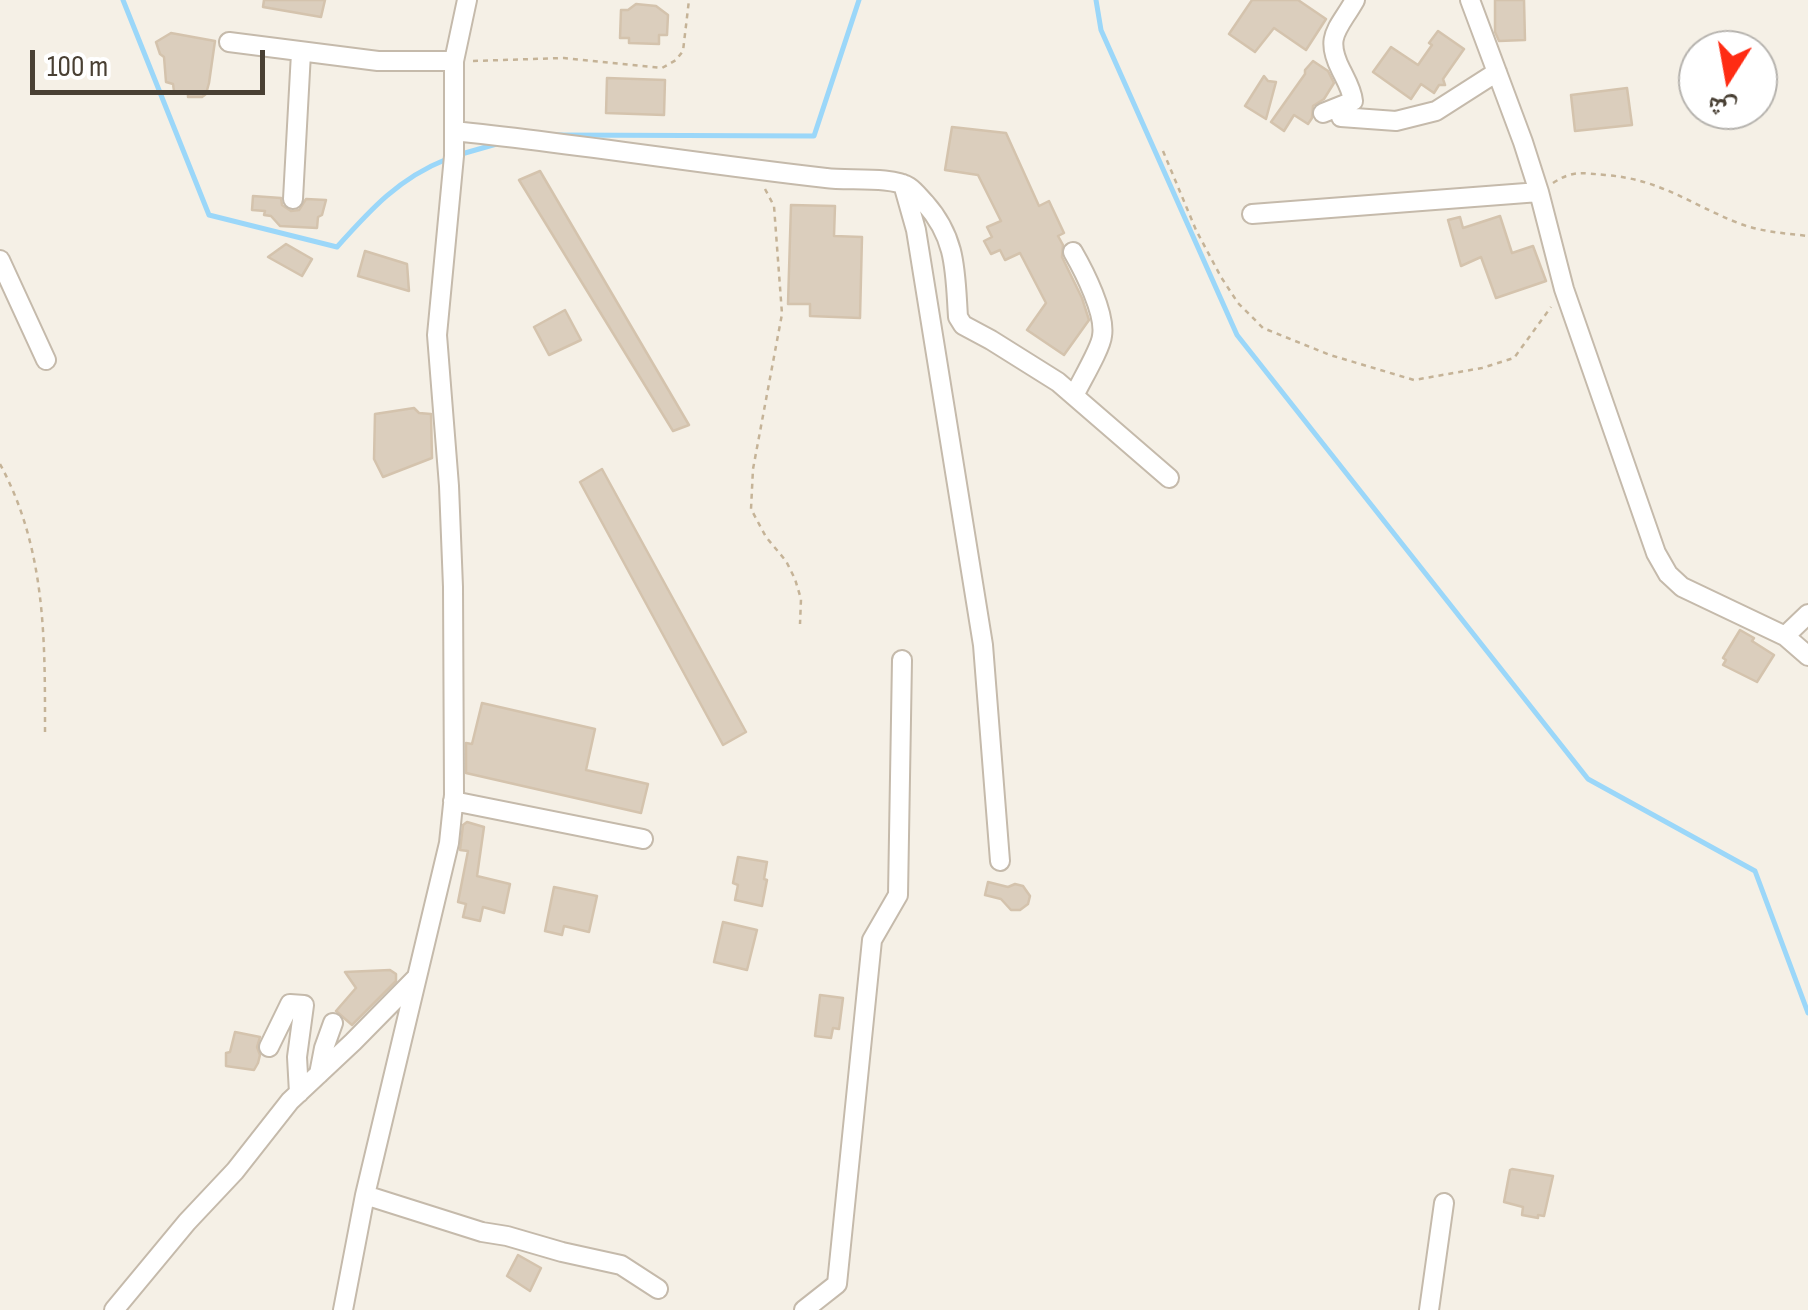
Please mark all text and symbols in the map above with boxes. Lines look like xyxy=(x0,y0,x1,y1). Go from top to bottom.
scale bar xyxy=(35,30,270,92)
north arrow xyxy=(1678,30,1778,130)
text: 100 m xyxy=(47,49,108,85)
text: ش xyxy=(1705,89,1740,127)

